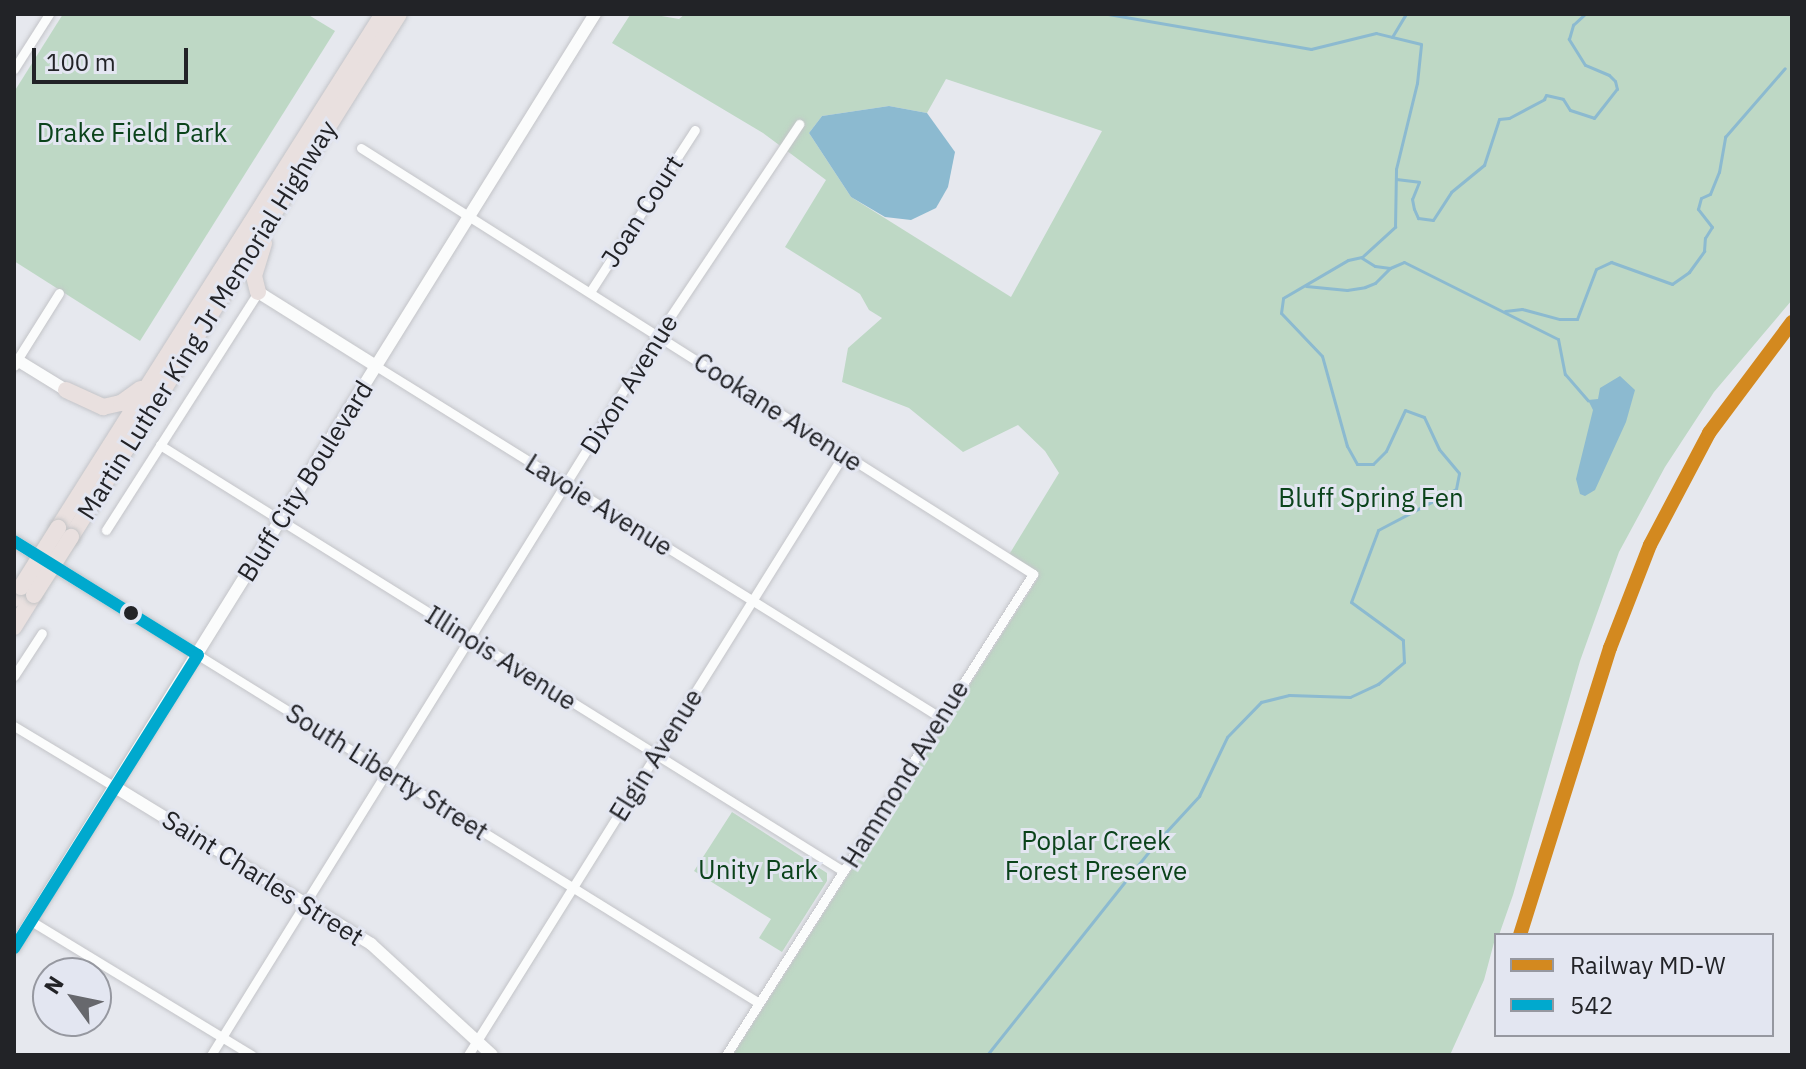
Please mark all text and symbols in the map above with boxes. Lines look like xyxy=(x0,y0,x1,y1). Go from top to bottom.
scale bar xyxy=(36,32,192,82)
text: 100 m xyxy=(46,46,116,78)
street label: Martin Luther King Jr Memorial Highway xyxy=(71,115,343,525)
park label: Drake Field Park xyxy=(37,117,227,149)
street label: Joan Court xyxy=(594,149,690,273)
street label: Dixon Avenue xyxy=(574,308,684,460)
street label: Cookane Avenue xyxy=(688,346,868,478)
street label: Bluff City Boulevard xyxy=(231,375,379,587)
street label: Lavoie Avenue xyxy=(520,447,678,563)
park label: Bluff Spring Fen xyxy=(1278,482,1464,514)
street label: Illinois Avenue xyxy=(420,599,582,717)
unlabelled marker xyxy=(123,605,139,621)
street label: Hammond Avenue xyxy=(835,675,975,873)
street label: Elgin Avenue xyxy=(603,683,709,827)
street label: South Liberty Street xyxy=(280,697,494,847)
street label: Saint Charles Street xyxy=(157,803,369,953)
park label: Poplar Creek Forest Preserve xyxy=(1005,825,1187,886)
park label: Unity Park xyxy=(698,854,818,886)
legend xyxy=(1494,933,1774,1037)
text: Railway MD-W xyxy=(1570,949,1726,981)
north arrow xyxy=(32,957,112,1037)
text: N xyxy=(37,970,70,999)
text: 542 xyxy=(1570,989,1613,1021)

